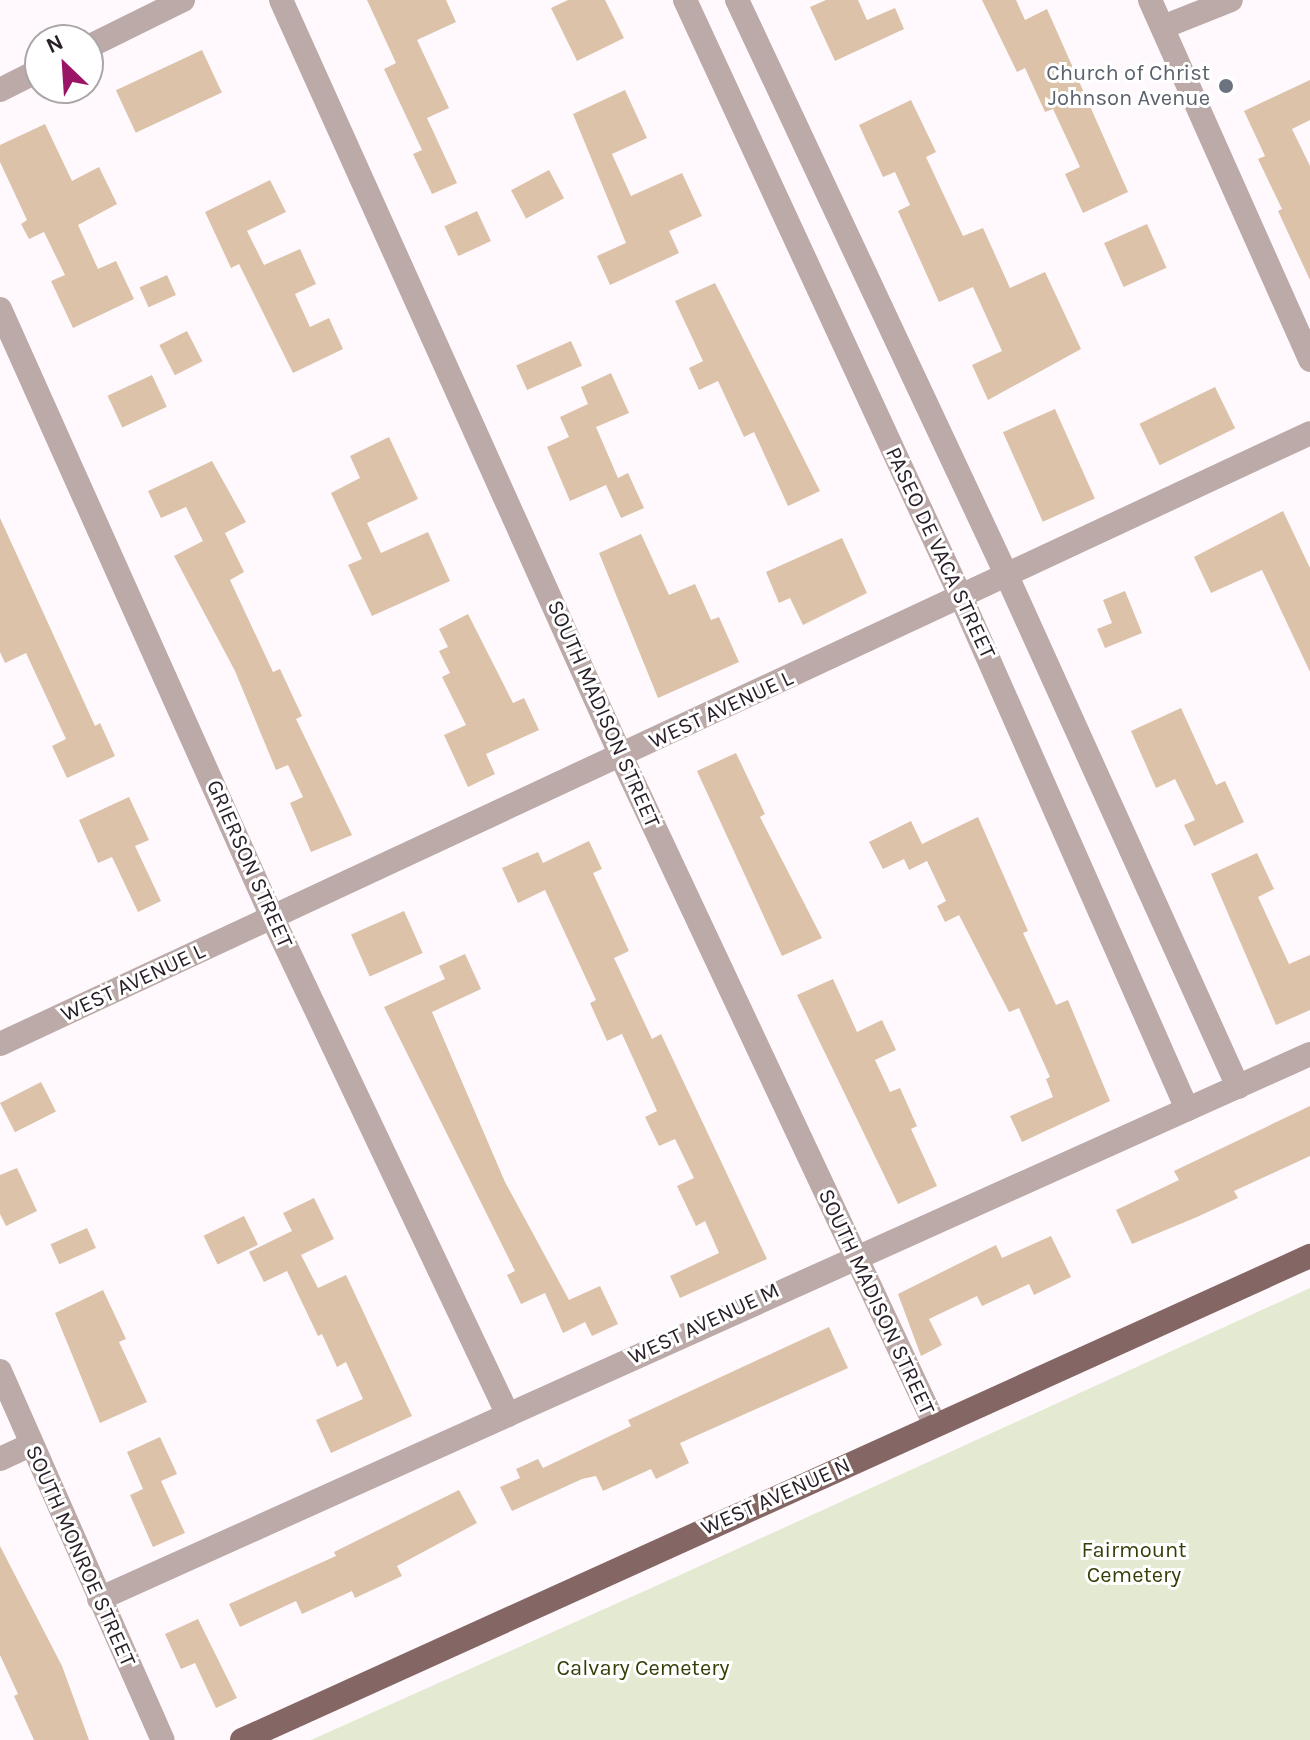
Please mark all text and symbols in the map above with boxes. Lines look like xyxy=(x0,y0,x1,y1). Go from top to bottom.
north arrow xyxy=(24,24,104,104)
text: N xyxy=(42,29,67,59)
place label: Church of Christ Johnson Avenue xyxy=(1046,60,1210,112)
marker: Church of Christ Johnson Avenue xyxy=(1217,77,1235,95)
street label: PASEO DE VACA STREET xyxy=(879,443,1001,663)
street label: SOUTH MADISON STREET xyxy=(541,596,665,832)
street label: WEST AVENUE L xyxy=(645,665,797,755)
street label: GRIERSON STREET xyxy=(200,776,298,952)
street label: WEST AVENUE L xyxy=(57,938,209,1028)
street label: SOUTH MADISON STREET xyxy=(812,1185,940,1419)
street label: WEST AVENUE M xyxy=(624,1277,784,1371)
street label: SOUTH MONROE STREET xyxy=(19,1441,141,1671)
street label: WEST AVENUE N xyxy=(697,1452,855,1542)
park label: Fairmount Cemetery xyxy=(1081,1537,1187,1588)
park label: Calvary Cemetery xyxy=(557,1656,729,1682)

